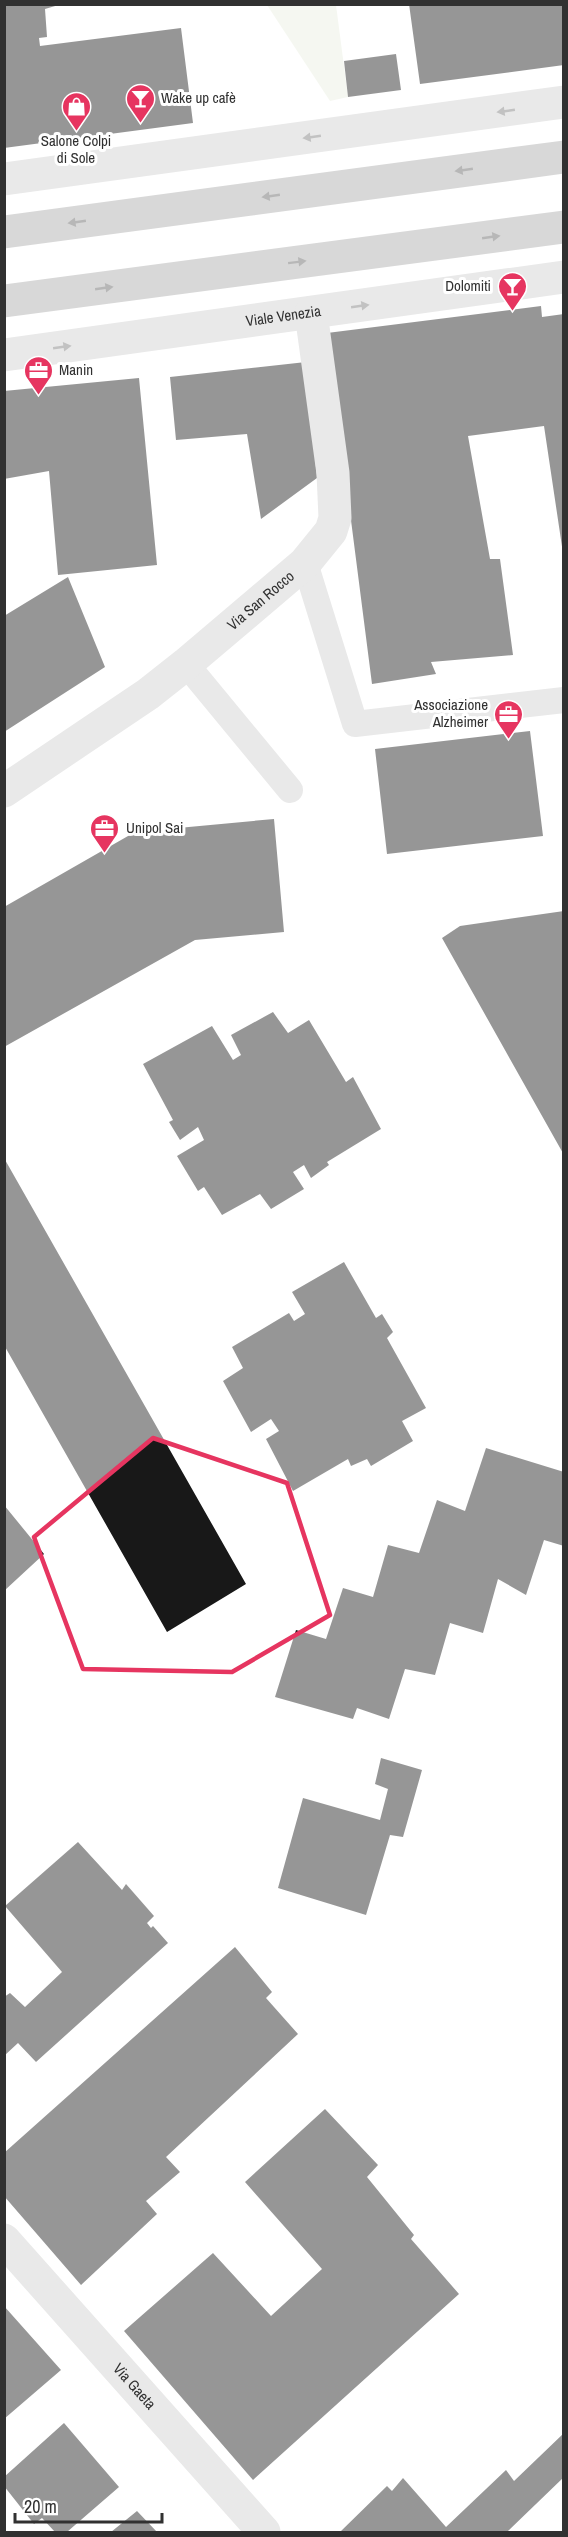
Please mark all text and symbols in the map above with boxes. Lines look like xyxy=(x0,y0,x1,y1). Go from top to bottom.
bar icon: Wake up cafè xyxy=(124,82,156,124)
place label: Wake up cafè xyxy=(161,87,236,108)
shop icon: Salone Colpi di Sole xyxy=(60,90,92,132)
one-way arrow xyxy=(496,106,515,115)
place label: Salone Colpi di Sole xyxy=(41,130,111,168)
one-way arrow xyxy=(303,132,322,141)
one-way arrow xyxy=(454,166,473,175)
one-way arrow xyxy=(261,191,280,201)
one-way arrow xyxy=(68,217,87,226)
one-way arrow xyxy=(481,232,500,241)
one-way arrow xyxy=(288,258,307,267)
bar icon: Dolomiti xyxy=(496,270,528,312)
place label: Dolomiti xyxy=(445,275,491,296)
one-way arrow xyxy=(95,283,114,292)
street label: Viale Venezia xyxy=(244,300,322,331)
one-way arrow xyxy=(350,302,369,311)
one-way arrow xyxy=(53,343,72,352)
office icon: Manin xyxy=(22,354,54,396)
place label: Manin xyxy=(59,359,93,380)
street label: Via San Rocco xyxy=(222,566,299,635)
place label: Associazione Alzheimer xyxy=(413,694,488,732)
office icon: Associazione Alzheimer xyxy=(493,698,525,740)
office icon: Unipol Sai xyxy=(89,812,121,854)
place label: Unipol Sai xyxy=(126,817,183,838)
street label: Via Gaeta xyxy=(109,2358,161,2414)
scale bar xyxy=(15,2486,162,2524)
text: 20 m xyxy=(24,2494,57,2519)

